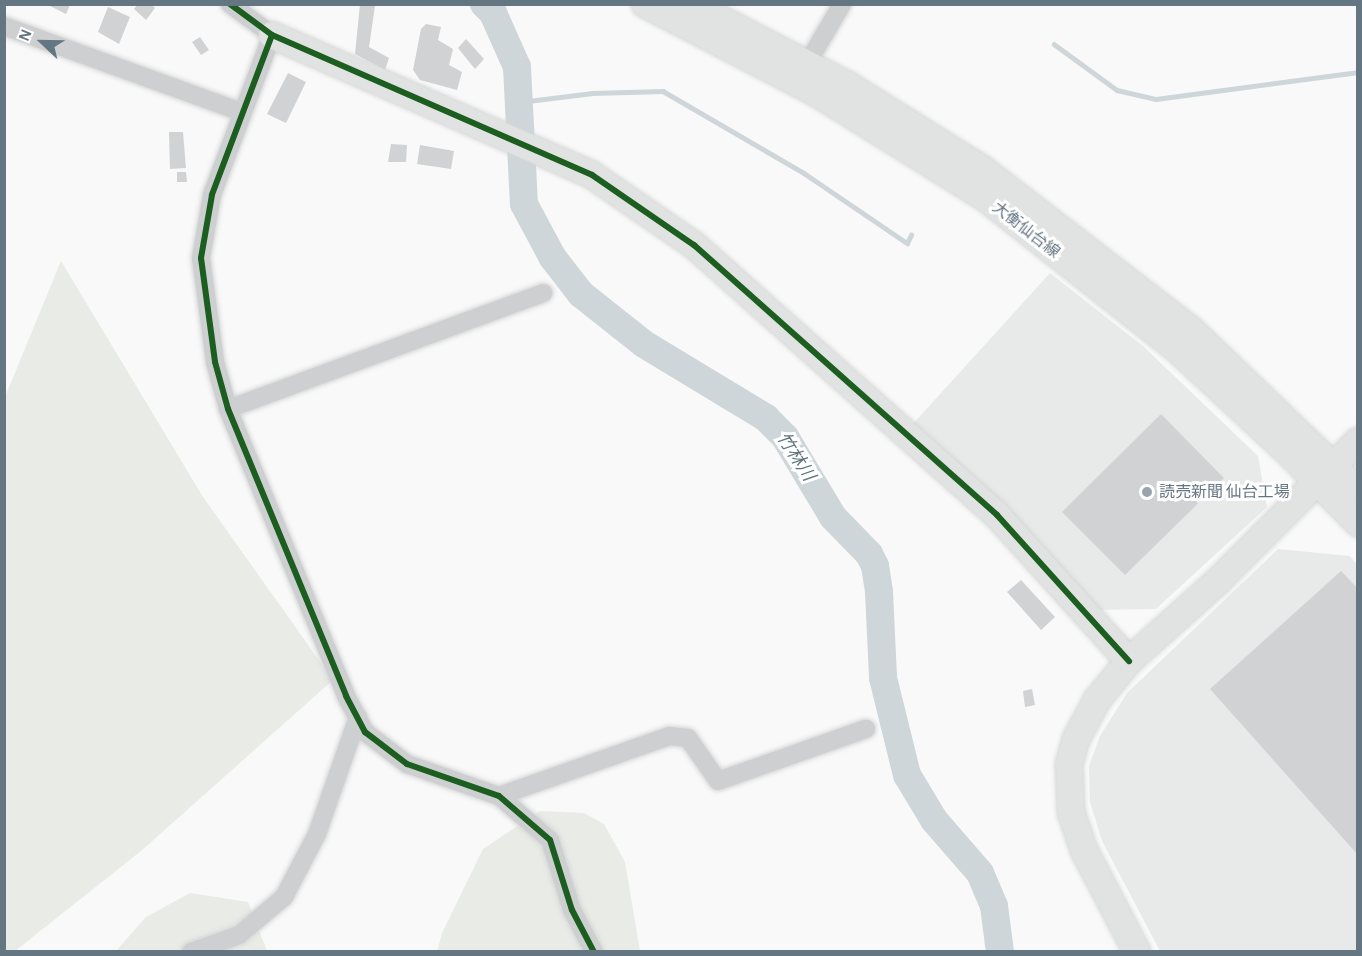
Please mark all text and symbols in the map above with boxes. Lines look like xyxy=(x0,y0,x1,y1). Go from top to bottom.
north arrow xyxy=(12,12,72,72)
text: N xyxy=(16,27,35,43)
street label: 大衡仙台線 xyxy=(989,198,1063,262)
water label: 竹林川 xyxy=(771,428,819,486)
place label: 読売新聞 仙台工場 xyxy=(1159,482,1290,502)
marker: 読売新聞 仙台工場 xyxy=(1140,485,1154,499)

